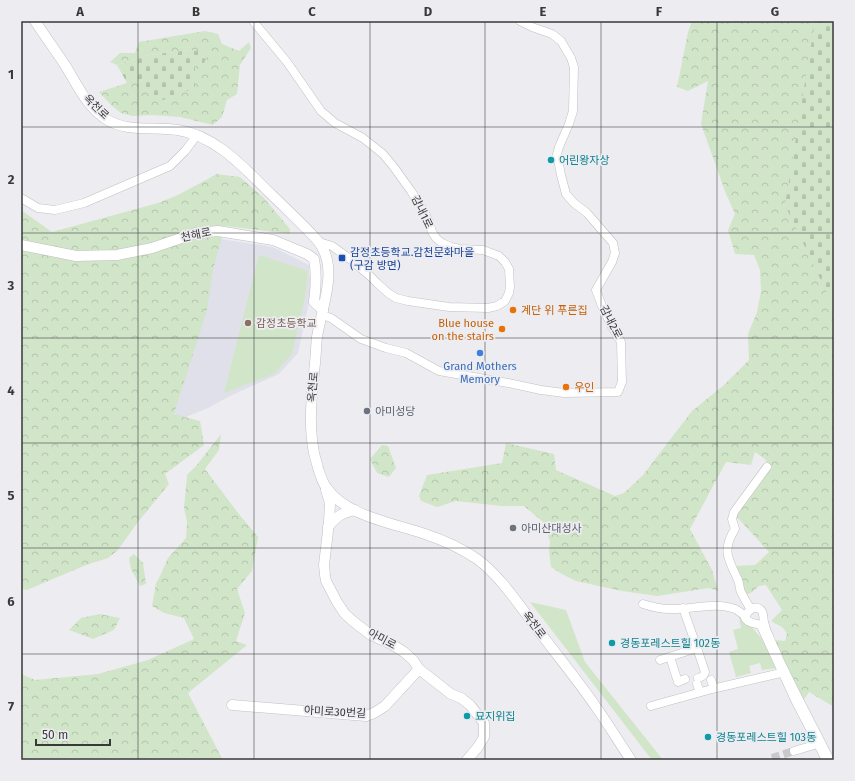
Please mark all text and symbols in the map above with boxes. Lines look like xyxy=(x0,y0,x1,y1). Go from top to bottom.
text: A xyxy=(75,4,84,19)
text: B xyxy=(192,4,200,19)
text: C xyxy=(308,4,316,19)
text: D xyxy=(424,4,433,19)
text: E xyxy=(540,4,547,19)
text: F xyxy=(656,4,663,19)
text: G xyxy=(771,4,779,19)
text: 1 xyxy=(8,67,14,82)
street label: 옥천로 xyxy=(81,92,111,122)
place label: 어린왕자상 xyxy=(559,154,610,167)
marker: 어린왕자상 xyxy=(546,155,556,165)
text: 2 xyxy=(8,172,15,187)
street label: 감내1로 xyxy=(408,193,436,231)
street label: 천해로 xyxy=(180,225,212,245)
place label: 감정초등학교.감천문화마을 (구감 방면) xyxy=(350,246,474,272)
marker: 감정초등학교.감천문화마을 (구감 방면) xyxy=(337,253,347,263)
text: 3 xyxy=(7,278,15,293)
street label: 감내2로 xyxy=(597,303,625,341)
place label: 계단 위 푸른집 xyxy=(521,304,588,317)
marker: 계단 위 푸른집 xyxy=(508,305,518,315)
place label: 감정초등학교 xyxy=(256,317,317,330)
place label: Blue house on the stairs xyxy=(432,317,494,343)
marker: 감정초등학교 xyxy=(243,318,253,328)
marker: Blue house on the stairs xyxy=(497,324,507,334)
marker: Grand Mothers Memory xyxy=(475,348,485,358)
place label: Grand Mothers Memory xyxy=(443,360,517,386)
street label: 옥천로 xyxy=(305,371,321,403)
place label: 우인 xyxy=(574,381,594,394)
marker: 우인 xyxy=(561,382,571,392)
text: 4 xyxy=(7,383,15,398)
place label: 아미성당 xyxy=(375,405,415,418)
marker: 아미성당 xyxy=(362,406,372,416)
text: 5 xyxy=(8,488,15,503)
place label: 아미산대성사 xyxy=(521,522,582,535)
marker: 아미산대성사 xyxy=(508,523,518,533)
text: 6 xyxy=(7,594,15,609)
street label: 옥천로 xyxy=(520,609,548,641)
street label: 아미로 xyxy=(366,626,398,652)
place label: 경동포레스트힐 102동 xyxy=(620,637,720,650)
marker: 경동포레스트힐 102동 xyxy=(607,638,617,648)
text: 7 xyxy=(8,699,14,714)
street label: 아미로30번길 xyxy=(304,704,366,720)
place label: 묘지위집 xyxy=(475,710,515,723)
marker: 묘지위집 xyxy=(462,711,472,721)
scale bar xyxy=(36,721,110,747)
text: 50 m xyxy=(42,728,68,742)
place label: 경동포레스트힐 103동 xyxy=(716,731,816,744)
marker: 경동포레스트힐 103동 xyxy=(703,732,713,742)

